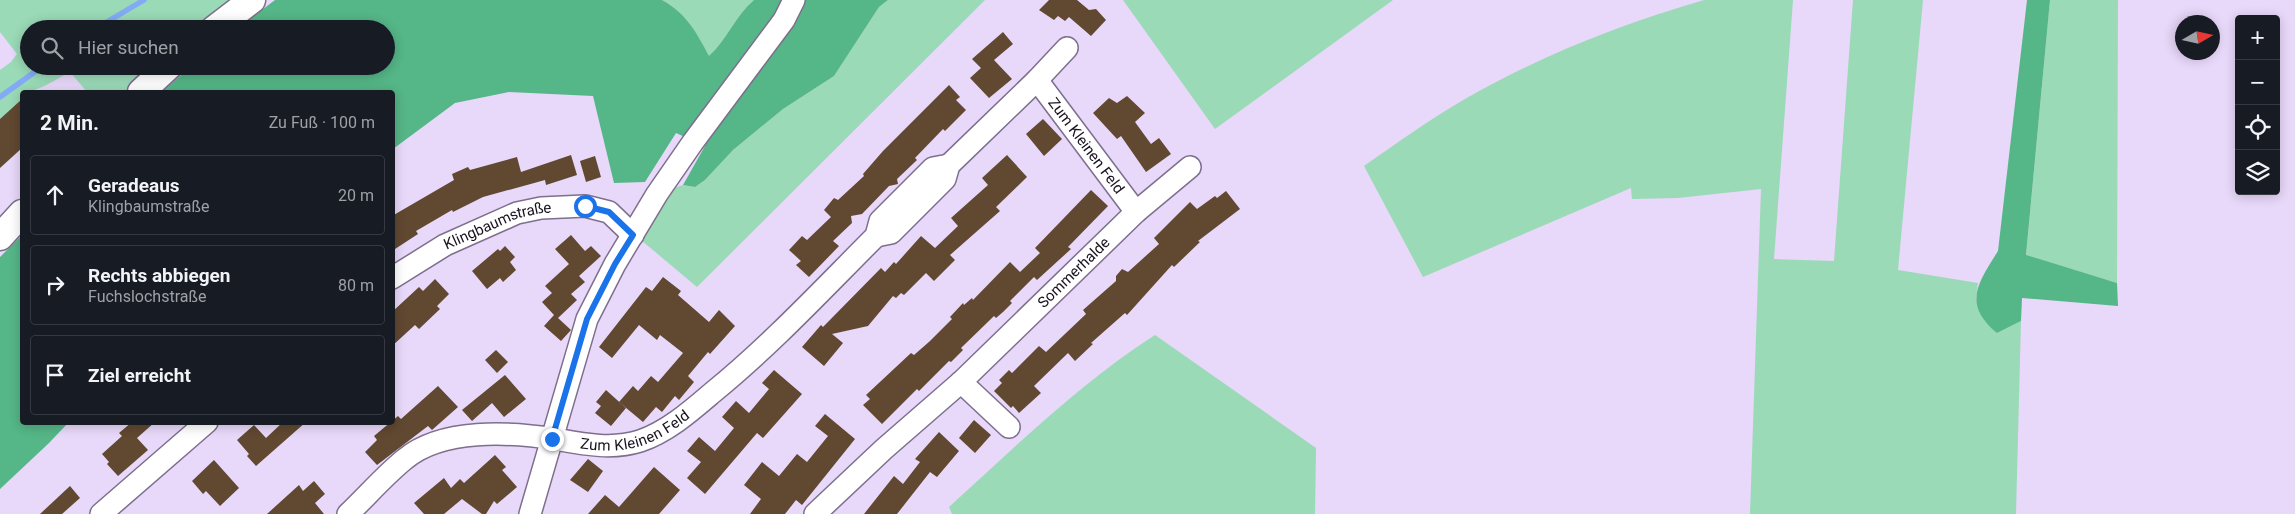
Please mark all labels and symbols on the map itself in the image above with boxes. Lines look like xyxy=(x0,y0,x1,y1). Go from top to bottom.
north arrow xyxy=(2175,15,2220,60)
street label: Zum Kleinen Feld xyxy=(1044,94,1128,197)
route start xyxy=(574,195,597,218)
street label: Klingbaumstraße xyxy=(441,199,552,253)
street label: Sommerhalde xyxy=(1034,234,1113,311)
street label: Zum Kleinen Feld xyxy=(579,406,693,455)
route end xyxy=(541,428,564,451)

